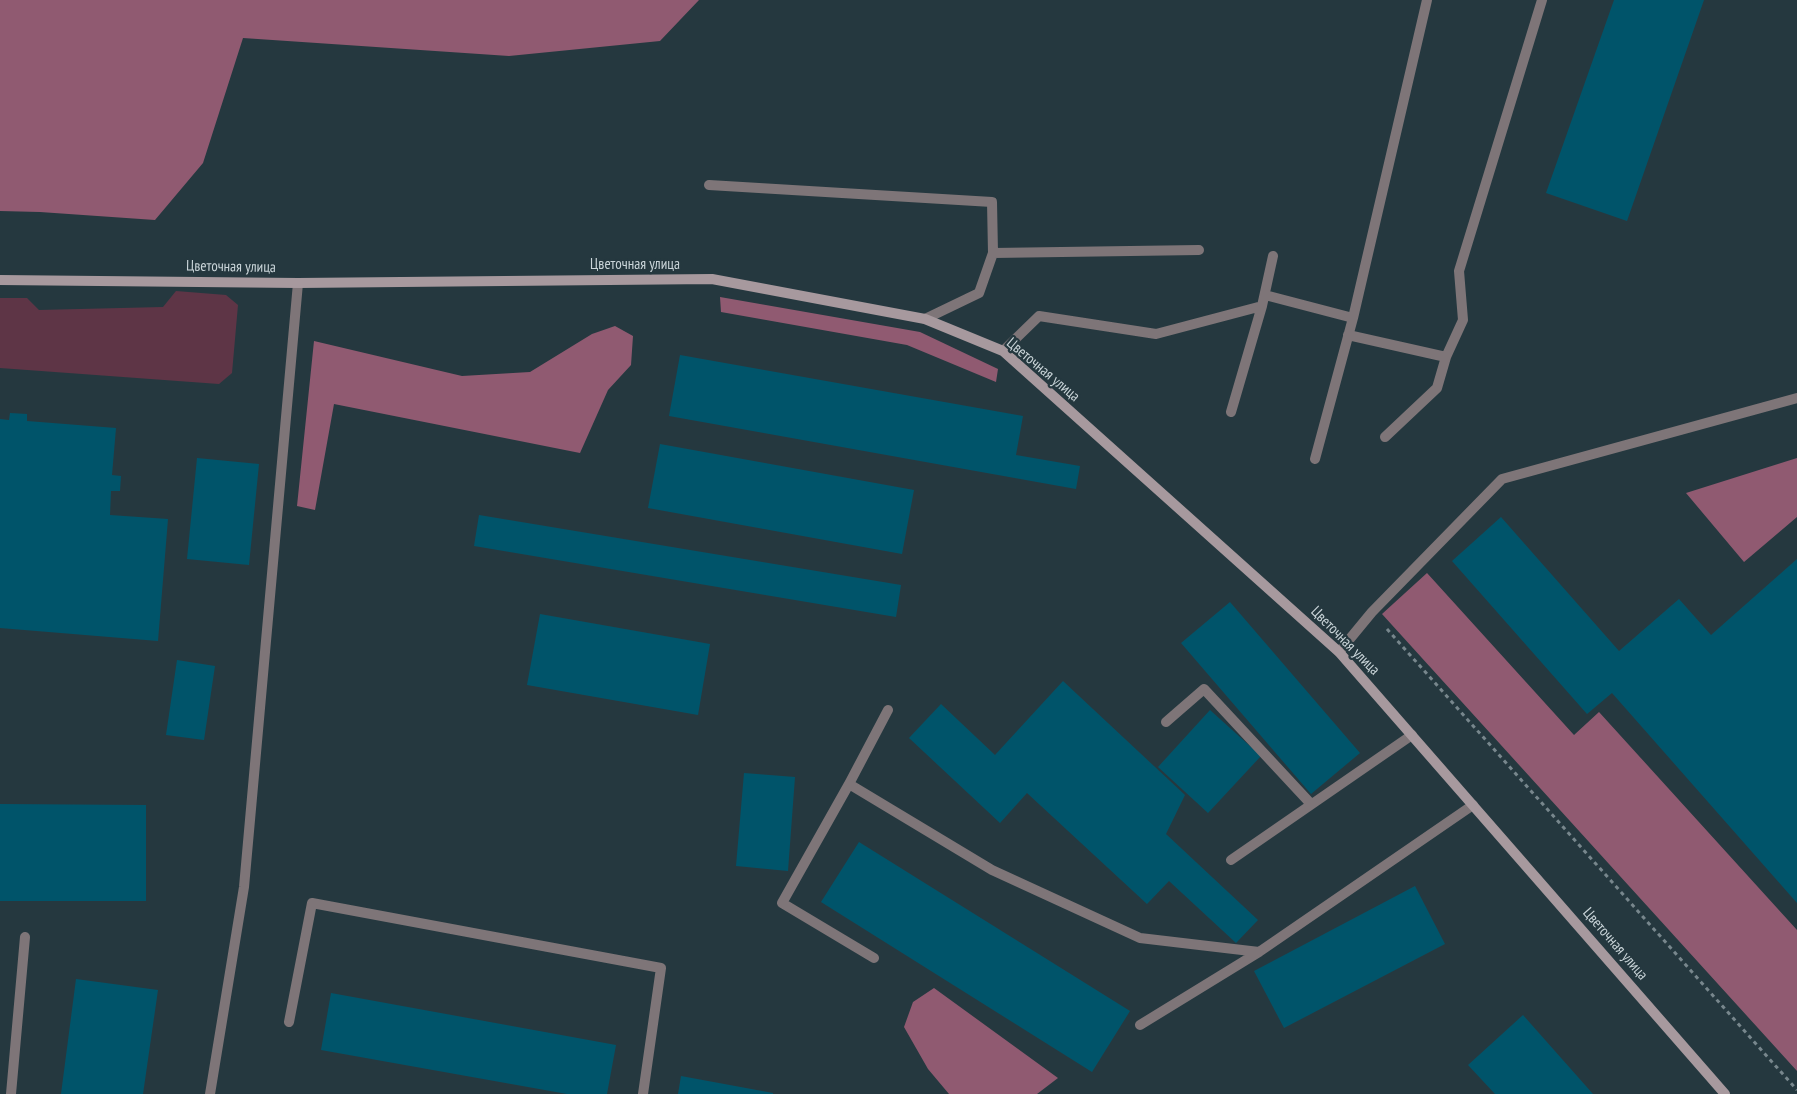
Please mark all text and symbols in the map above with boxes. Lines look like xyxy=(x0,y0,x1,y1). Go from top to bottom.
street label: Цветочная улица xyxy=(590,256,680,274)
street label: Цветочная улица xyxy=(186,257,276,277)
street label: Цветочная улица xyxy=(1003,334,1083,406)
street label: Цветочная улица xyxy=(1307,603,1383,679)
street label: Цветочная улица xyxy=(1579,904,1651,984)

